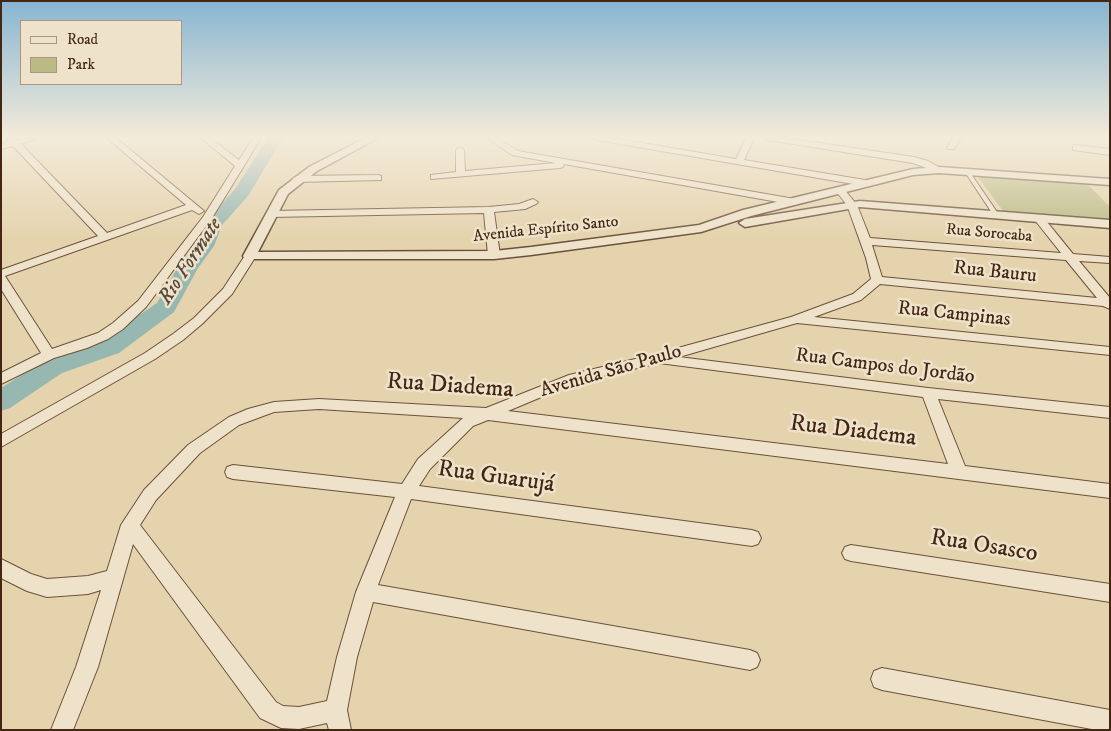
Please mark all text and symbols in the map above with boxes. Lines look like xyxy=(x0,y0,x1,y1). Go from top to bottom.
legend xyxy=(20,20,182,85)
text: Road xyxy=(67,30,98,49)
text: Park xyxy=(67,55,95,74)
street label: Avenida Espírito Santo xyxy=(473,213,619,247)
water label: Rio Formate xyxy=(154,214,228,310)
street label: Rua Sorocaba xyxy=(945,221,1033,247)
street label: Rua Bauru xyxy=(952,257,1038,289)
street label: Rua Campinas xyxy=(896,297,1012,333)
street label: Avenida São Paulo xyxy=(537,340,685,404)
street label: Rua Campos do Jordão xyxy=(794,344,976,390)
street label: Rua Diadema xyxy=(386,368,514,406)
street label: Rua Diadema xyxy=(788,410,918,454)
street label: Rua Guarujá xyxy=(436,456,556,500)
street label: Rua Osasco xyxy=(928,524,1040,570)

